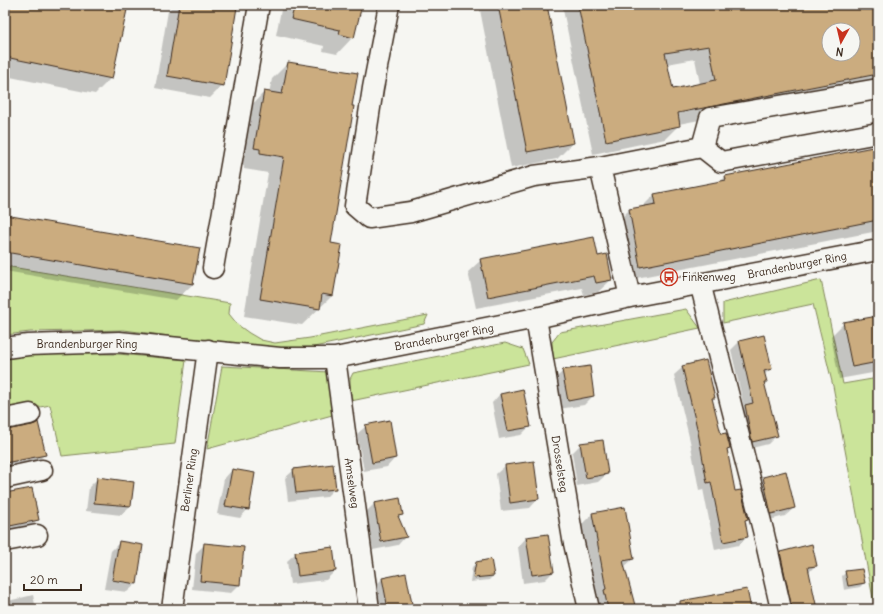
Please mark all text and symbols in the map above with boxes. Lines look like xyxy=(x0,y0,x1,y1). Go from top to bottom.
north arrow xyxy=(821,22,861,62)
text: N xyxy=(835,44,844,59)
street label: Brandenburger Ring xyxy=(746,248,848,282)
bus stop icon: Finkenweg xyxy=(659,267,679,287)
place label: Finkenweg xyxy=(682,270,736,284)
street label: Brandenburger Ring xyxy=(393,320,495,354)
street label: Brandenburger Ring xyxy=(37,337,137,351)
street label: Drosselsteg xyxy=(549,435,571,493)
street label: Berliner Ring xyxy=(178,447,200,513)
street label: Amselweg xyxy=(342,457,362,509)
scale bar xyxy=(24,566,81,592)
text: 20 m xyxy=(30,572,58,587)

